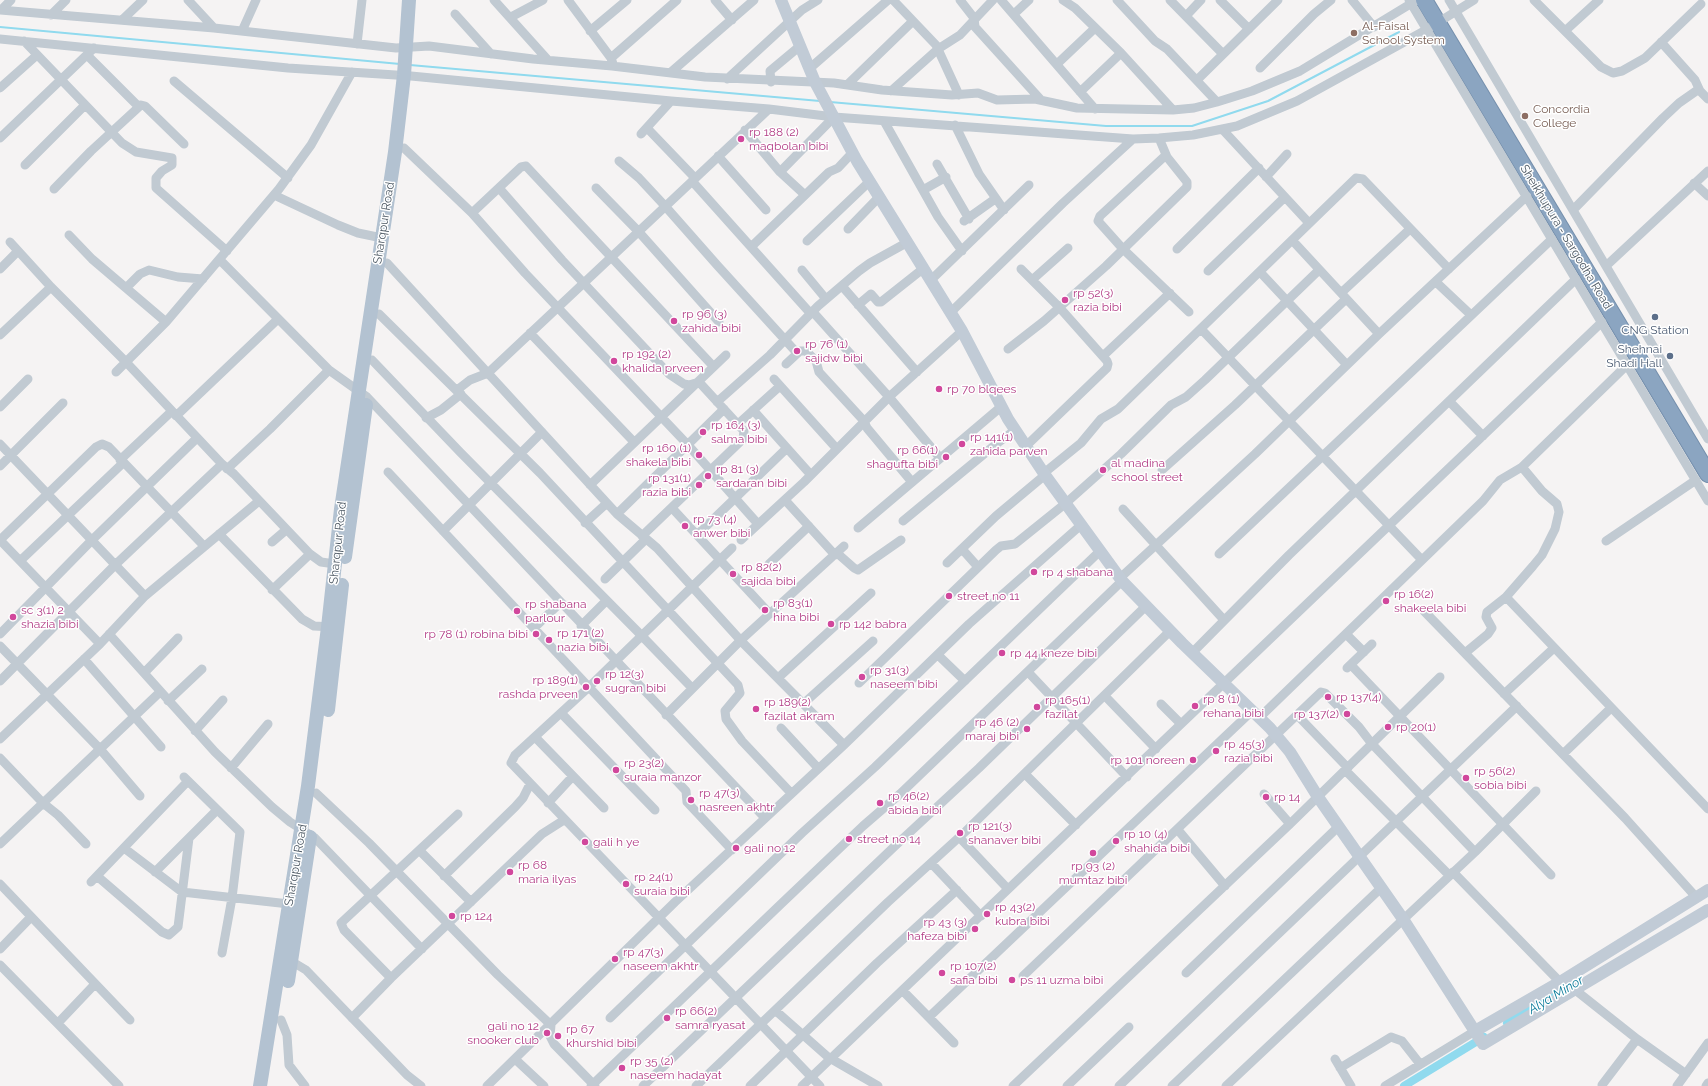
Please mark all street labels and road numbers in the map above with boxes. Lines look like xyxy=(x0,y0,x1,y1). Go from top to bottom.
street label: Sheikhupura - Sargodha Road xyxy=(1517,162,1615,312)
street label: Sharqpur Road xyxy=(370,181,398,265)
street label: Sharqpur Road xyxy=(327,501,349,585)
street label: Sharqpur Road xyxy=(282,823,310,907)

